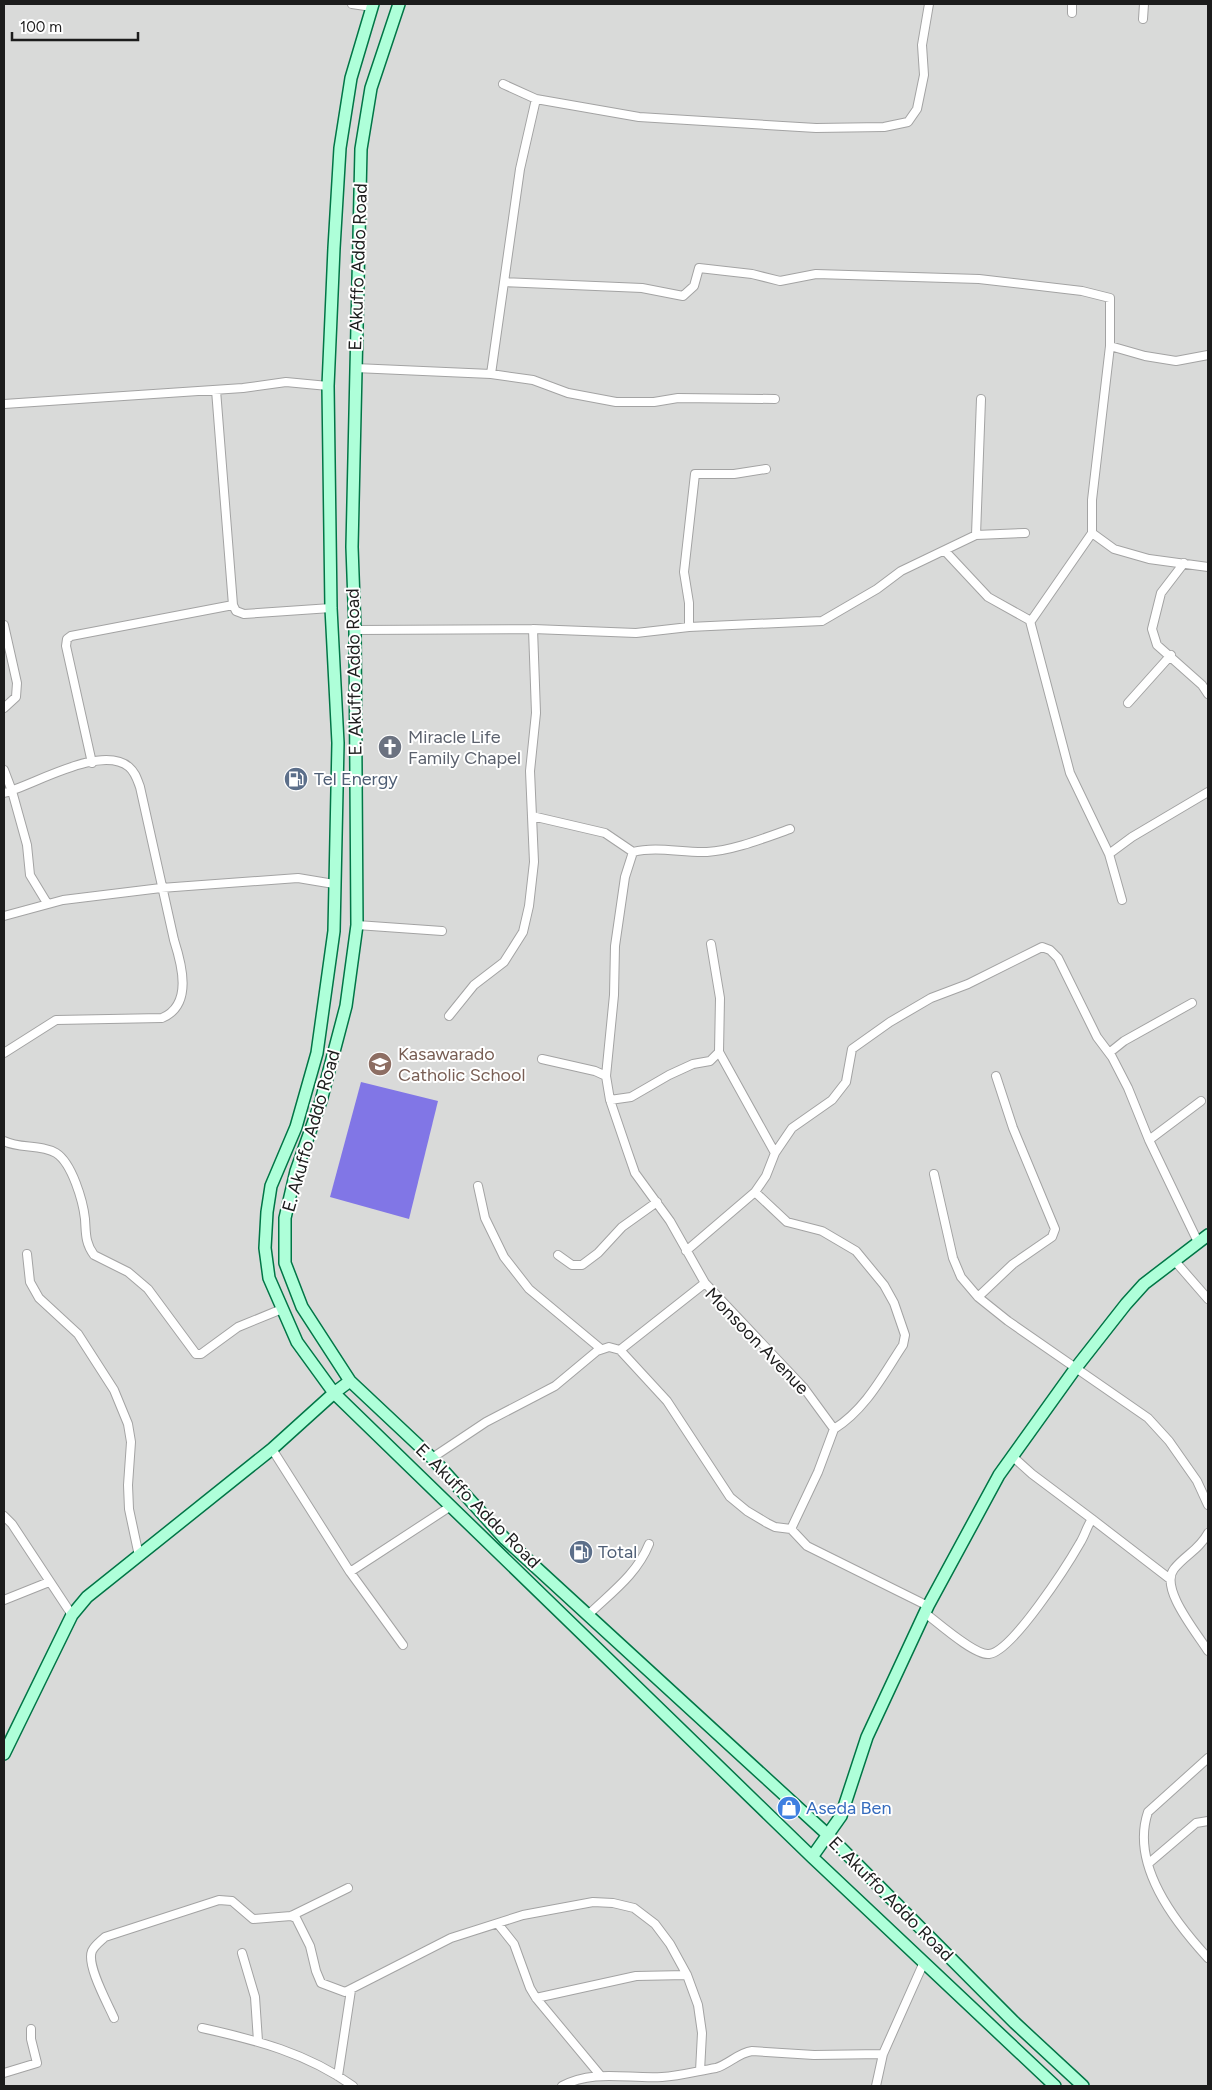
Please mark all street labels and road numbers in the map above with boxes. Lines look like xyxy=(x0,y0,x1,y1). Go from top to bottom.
street label: E. Akuffo Addo Road xyxy=(344,183,372,351)
street label: E. Akuffo Addo Road xyxy=(342,588,366,756)
street label: E. Akuffo Addo Road xyxy=(277,1048,345,1214)
street label: Monsoon Avenue xyxy=(700,1283,814,1399)
street label: E. Akuffo Addo Road xyxy=(411,1439,545,1573)
street label: E. Akuffo Addo Road xyxy=(824,1832,958,1966)

